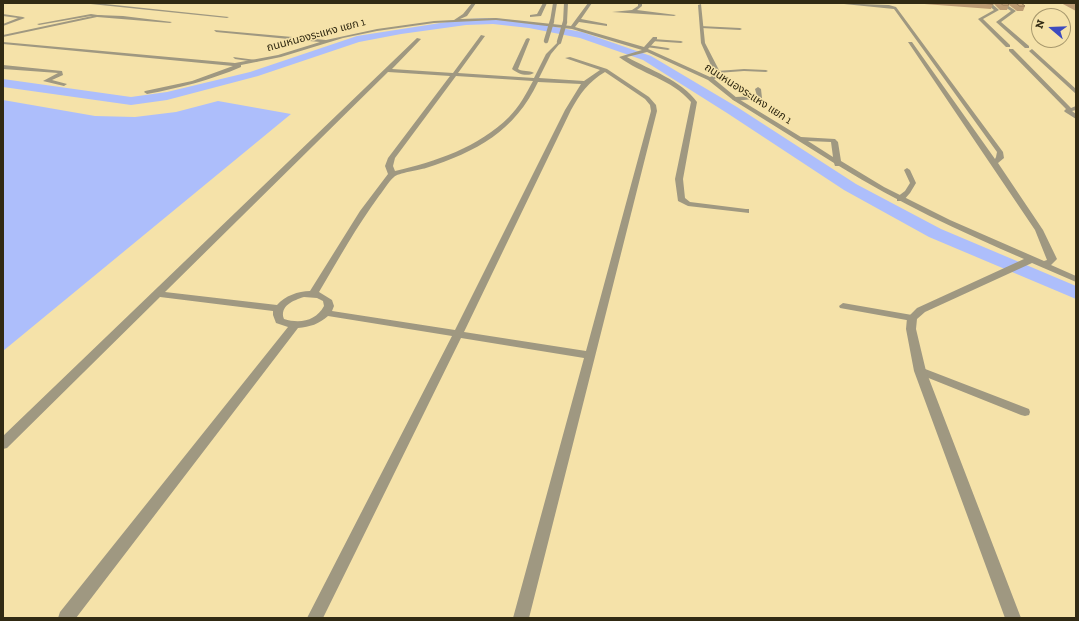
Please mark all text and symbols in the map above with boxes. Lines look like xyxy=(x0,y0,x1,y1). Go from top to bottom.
north arrow xyxy=(1031,8,1071,48)
street label: ถนนหนองระแหง แยก 1 xyxy=(265,15,367,55)
text: N xyxy=(1033,18,1048,30)
street label: ถนนหนองระแหง แยก 1 xyxy=(702,61,794,127)

